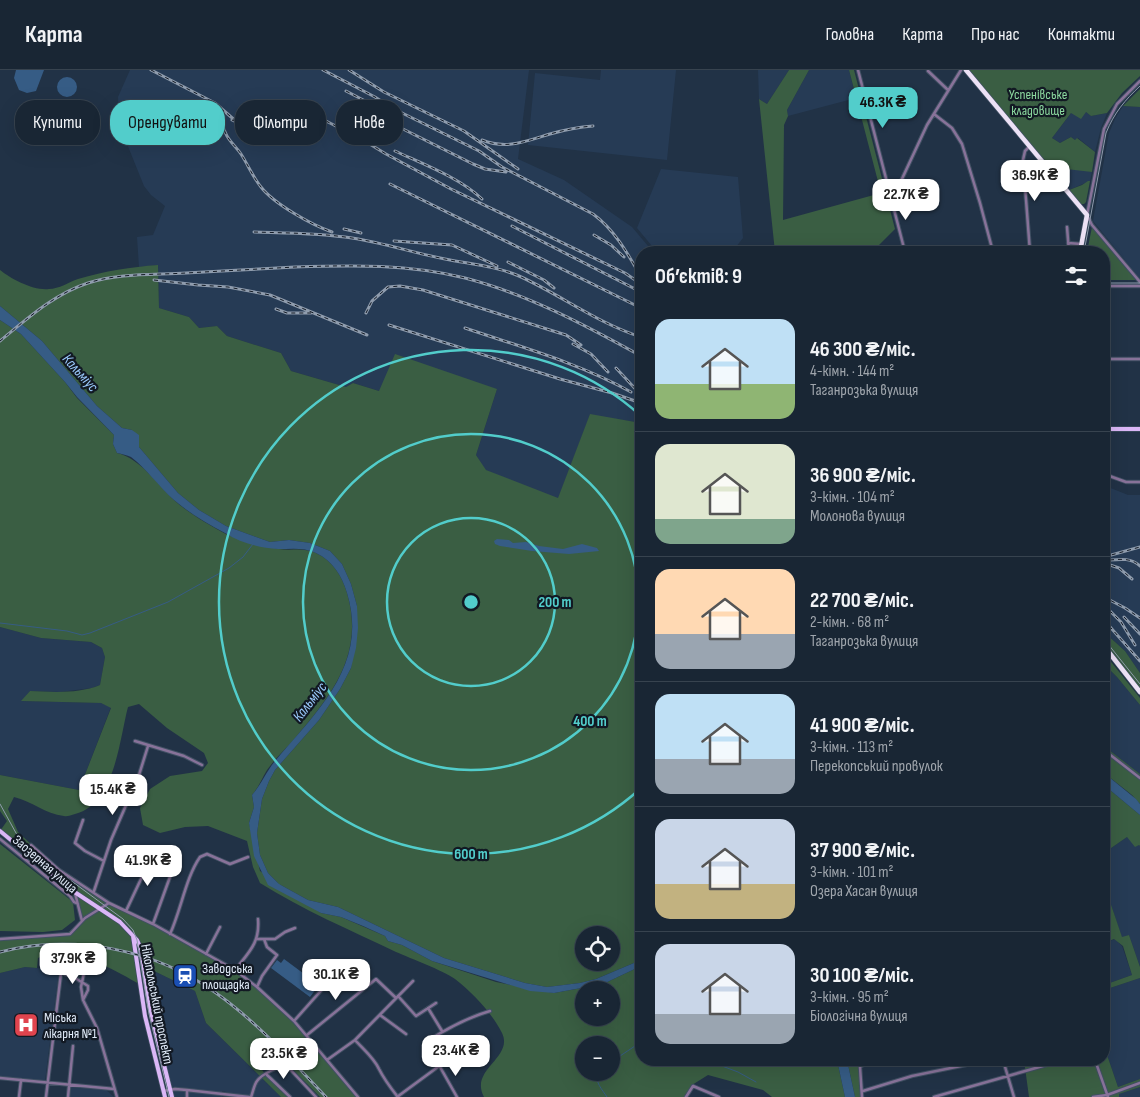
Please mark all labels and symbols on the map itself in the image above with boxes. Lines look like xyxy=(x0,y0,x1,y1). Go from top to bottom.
park label: Успенівське кладовище xyxy=(1009,86,1067,119)
pin: 46.3K ₴ xyxy=(837,87,929,129)
pin: 36.9K ₴ xyxy=(989,160,1081,202)
pin: 22.7K ₴ xyxy=(860,178,952,221)
water label: Кальміус xyxy=(58,350,102,396)
centre of rings xyxy=(462,593,480,611)
text: 200 m xyxy=(538,593,572,612)
water label: Кальміус xyxy=(289,678,331,725)
text: 400 m xyxy=(573,712,607,731)
pin: 15.4K ₴ xyxy=(67,774,159,816)
street label: Заозерная улица xyxy=(9,831,81,897)
pin: 41.9K ₴ xyxy=(102,844,194,887)
text: 600 m xyxy=(454,845,488,864)
pin: 37.9K ₴ xyxy=(27,942,119,985)
street label: Нікопольський проспект xyxy=(137,942,177,1066)
pin: 30.1K ₴ xyxy=(290,958,382,1001)
place label: Заводська площадка xyxy=(202,960,253,993)
station icon: Заводська площадка xyxy=(172,963,198,989)
place label: Міська лікарня №1 xyxy=(44,1009,97,1042)
hospital icon: Міська лікарня №1 xyxy=(13,1012,39,1038)
pin: 23.4K ₴ xyxy=(410,1034,502,1077)
pin: 23.5K ₴ xyxy=(238,1038,330,1080)

